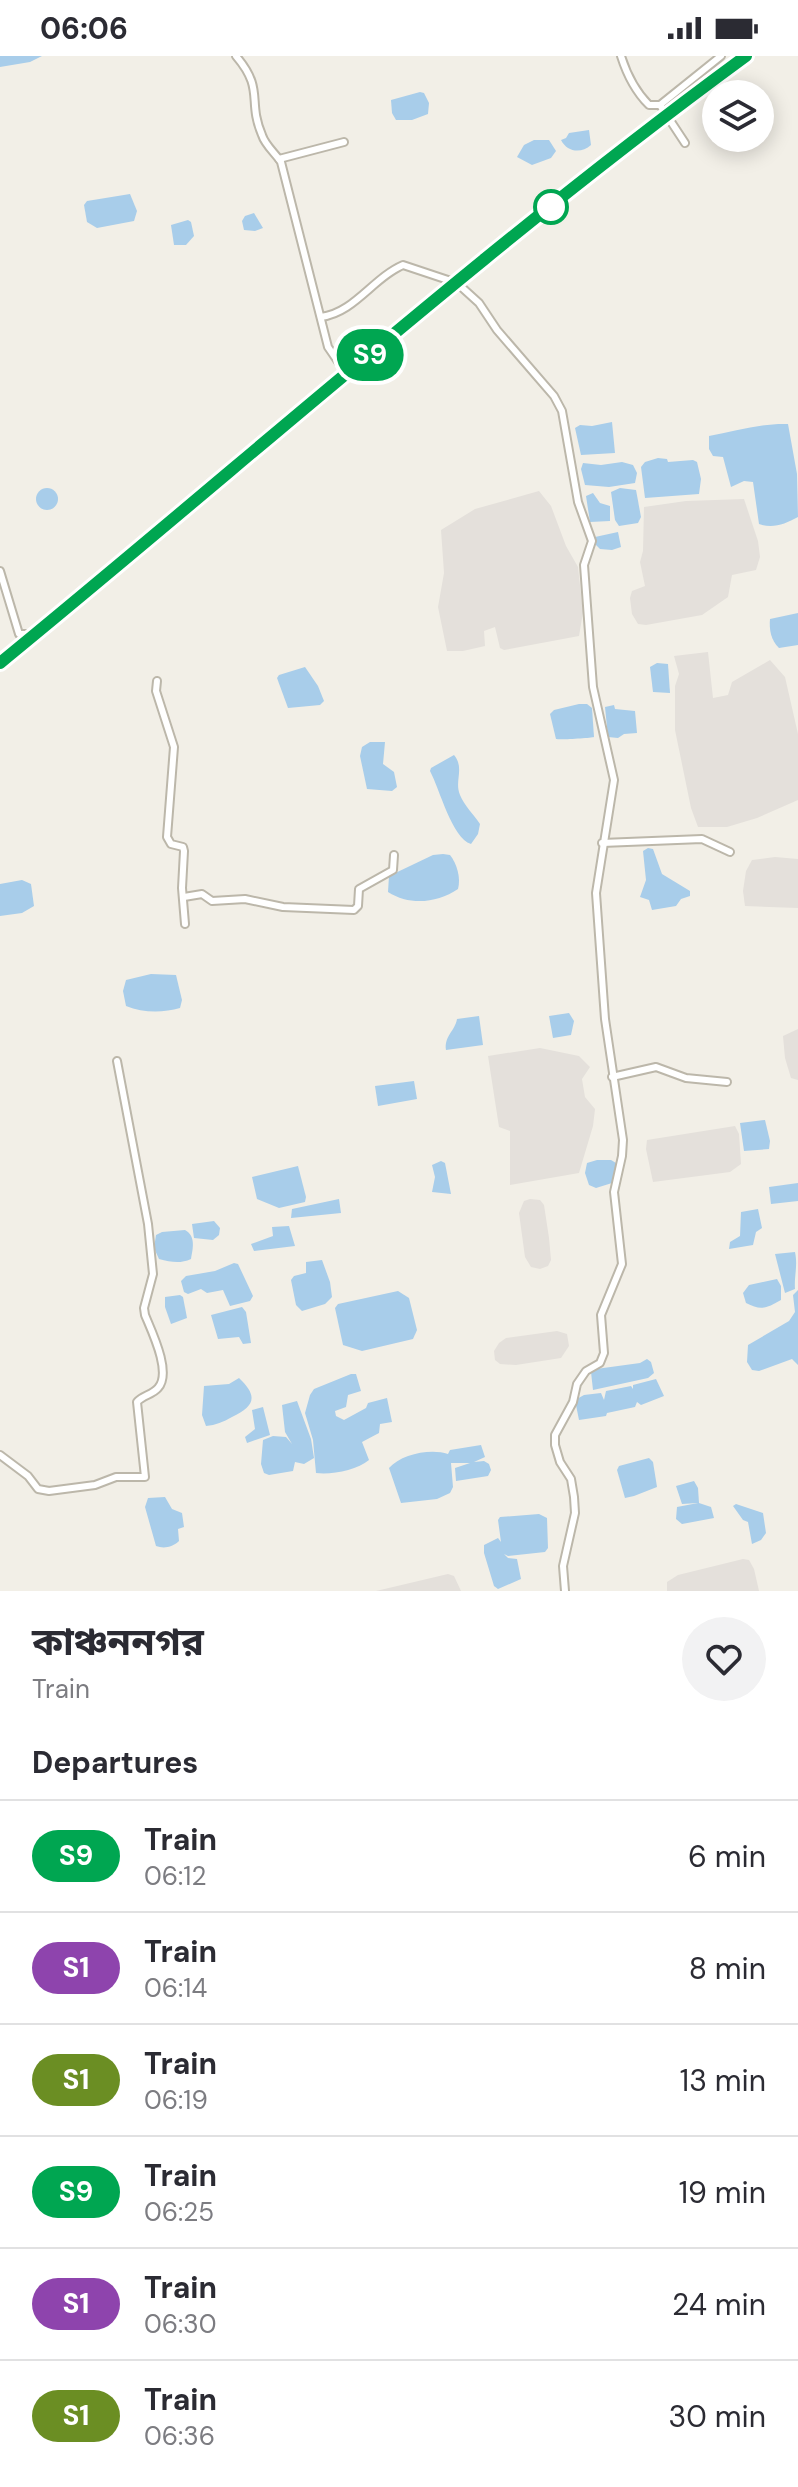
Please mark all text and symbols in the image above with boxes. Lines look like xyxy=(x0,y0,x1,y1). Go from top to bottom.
text: 06:06 xyxy=(40,9,128,48)
map controls xyxy=(702,80,774,152)
button: layers xyxy=(702,80,774,152)
unlabelled marker xyxy=(534,190,568,224)
line badge: S9 xyxy=(334,329,406,381)
text: S9 xyxy=(353,336,387,373)
text: কাঞ্চননগর xyxy=(32,1617,204,1667)
button: heart xyxy=(682,1617,766,1701)
text: Train xyxy=(32,1672,90,1706)
text: Departures xyxy=(32,1743,198,1782)
text: Train xyxy=(144,1820,217,1859)
text: S9 xyxy=(59,1837,93,1874)
text: 6 min xyxy=(688,1837,766,1876)
text: 06:12 xyxy=(144,1859,206,1893)
text: Train xyxy=(144,1932,217,1971)
text: S1 xyxy=(62,1949,90,1986)
text: 8 min xyxy=(689,1949,766,1988)
text: 06:14 xyxy=(144,1971,207,2005)
text: Train xyxy=(144,2044,217,2083)
text: S1 xyxy=(62,2061,90,2098)
text: 13 min xyxy=(680,2061,766,2100)
text: 06:19 xyxy=(144,2083,208,2117)
text: Train xyxy=(144,2156,217,2195)
text: S9 xyxy=(59,2173,93,2210)
text: 19 min xyxy=(679,2173,766,2212)
text: 06:25 xyxy=(144,2195,214,2229)
text: Train xyxy=(144,2268,217,2307)
text: S1 xyxy=(62,2285,90,2322)
text: 24 min xyxy=(672,2285,766,2324)
text: 06:30 xyxy=(144,2307,217,2341)
text: Train xyxy=(144,2380,217,2419)
text: S1 xyxy=(62,2397,90,2434)
text: 30 min xyxy=(669,2397,766,2436)
text: 06:36 xyxy=(144,2419,215,2453)

